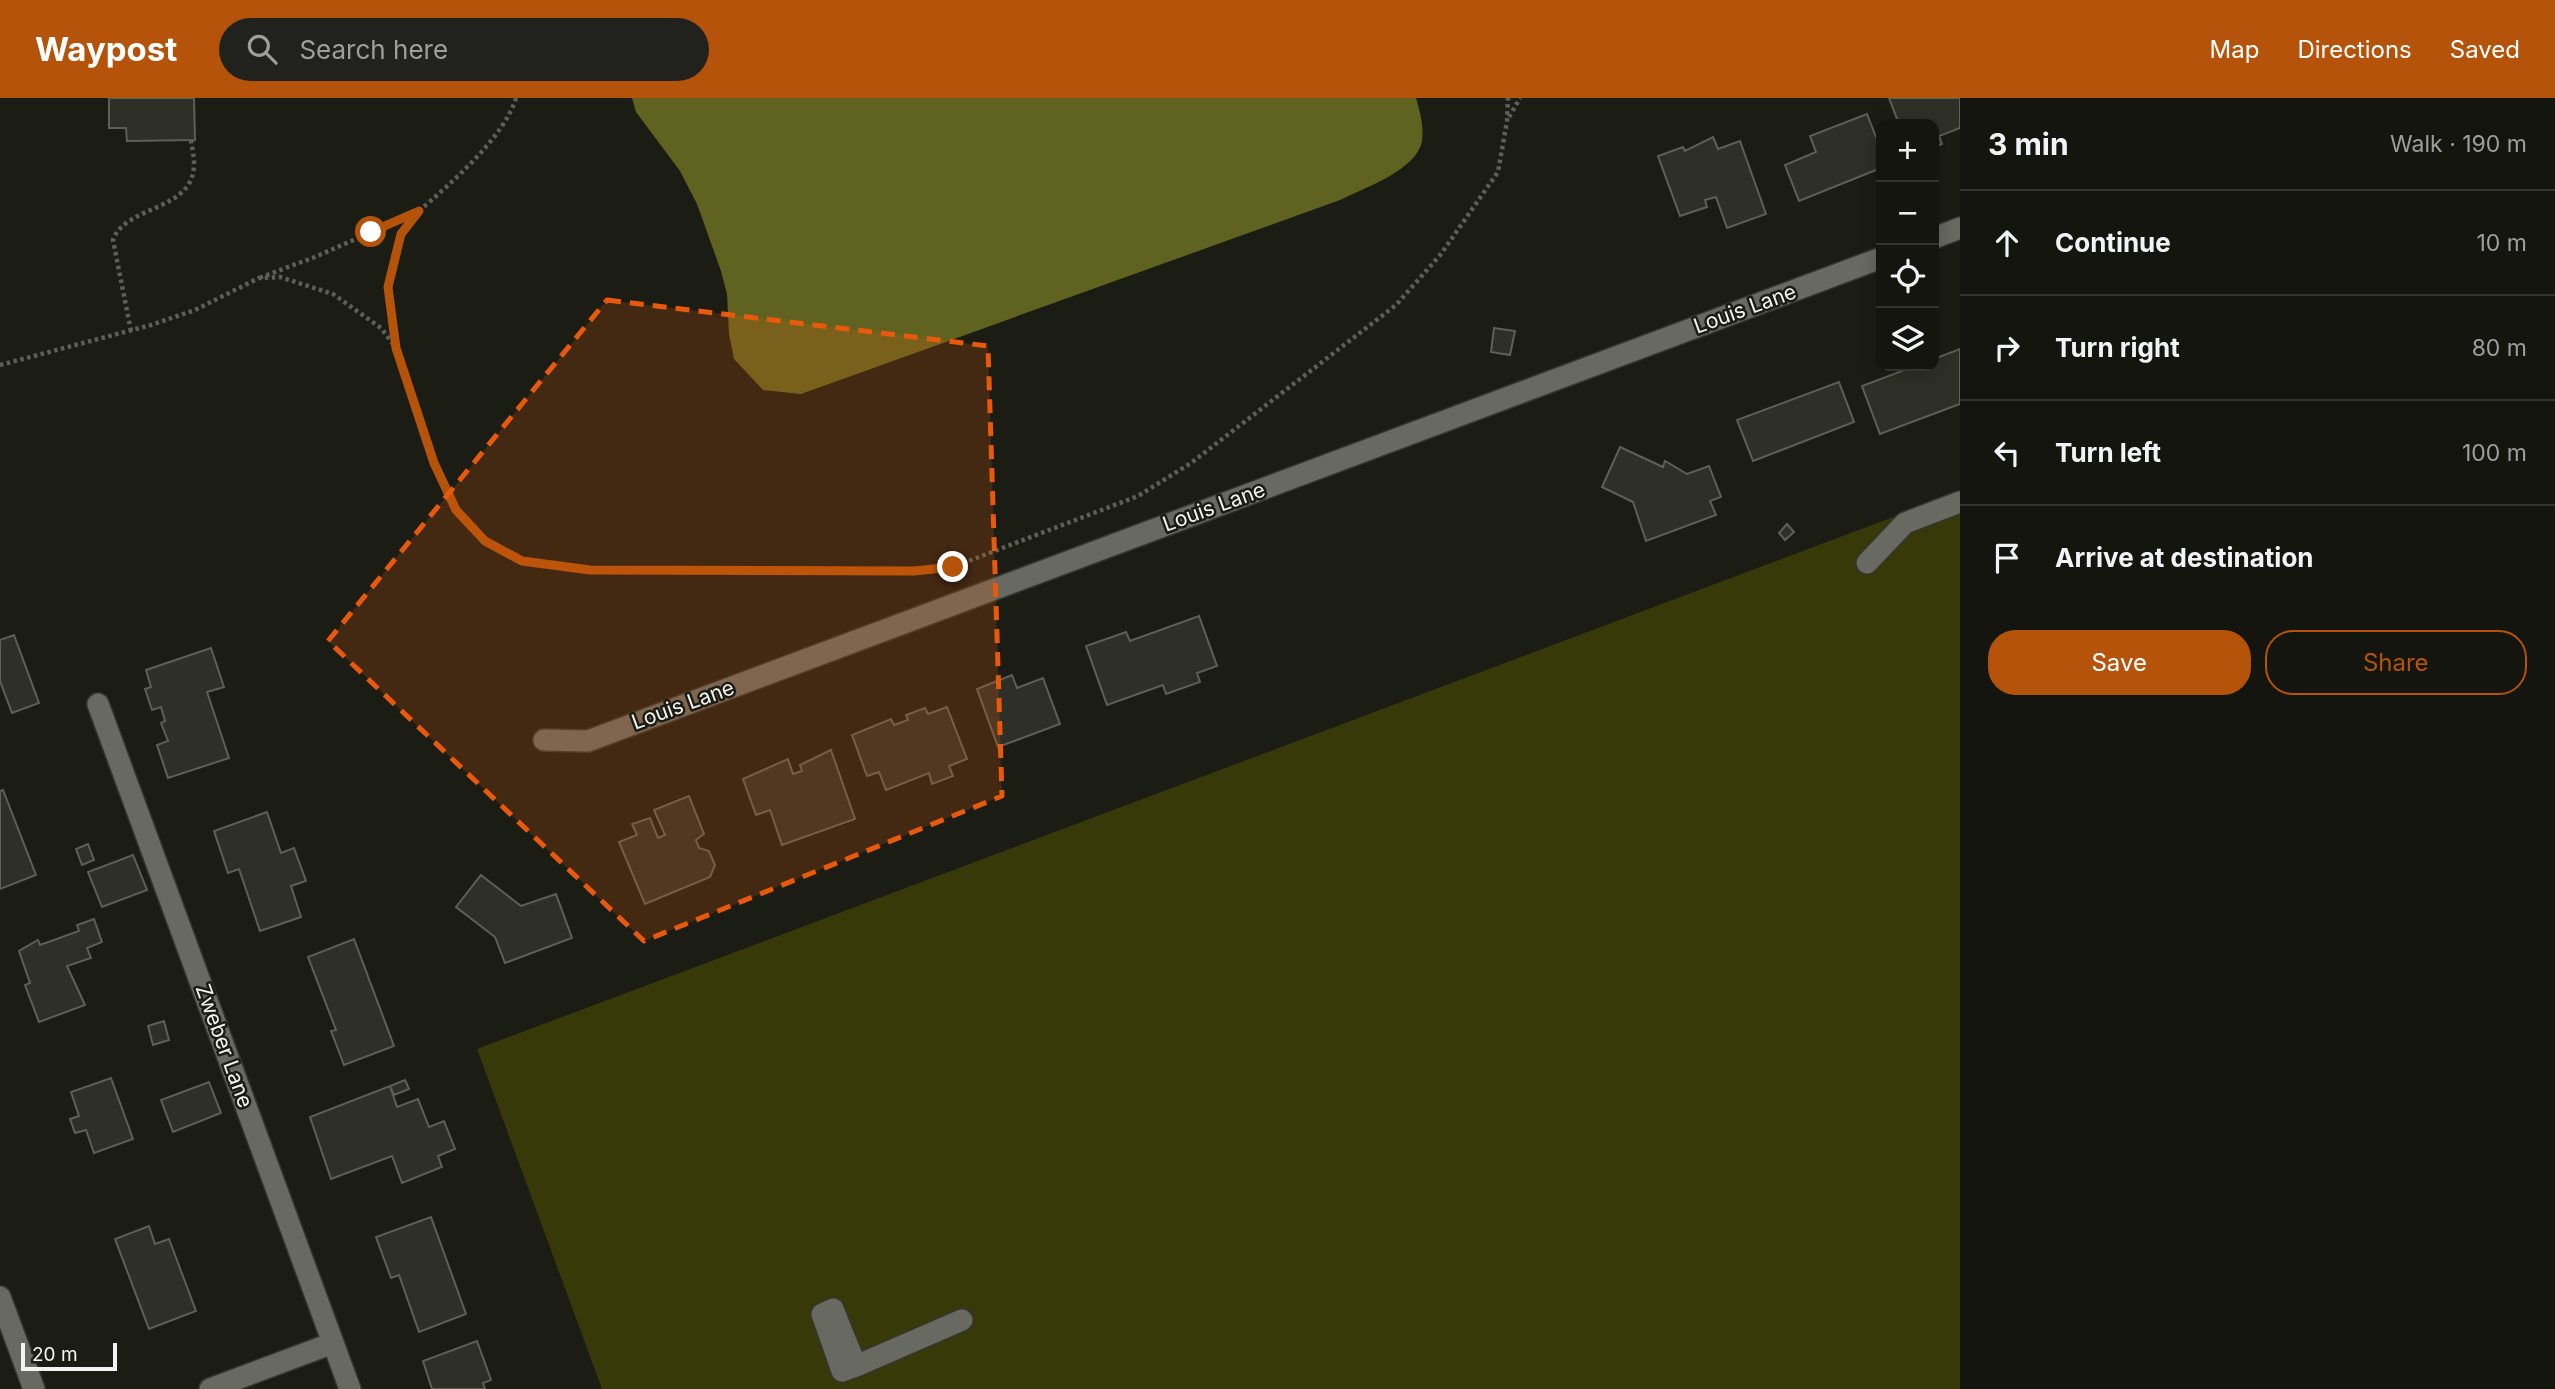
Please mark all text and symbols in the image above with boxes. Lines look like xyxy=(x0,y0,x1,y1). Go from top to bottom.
search box xyxy=(219,18,709,81)
text: Waypost xyxy=(35,29,177,69)
icon: search xyxy=(243,30,281,68)
text: Search here xyxy=(299,34,448,65)
text: Map xyxy=(2210,35,2259,64)
text: Directions xyxy=(2297,35,2412,64)
text: Saved xyxy=(2450,35,2520,64)
map controls xyxy=(1876,119,1939,371)
button: + xyxy=(1876,119,1939,182)
text: 3 min xyxy=(1988,126,2069,162)
text: Walk · 190 m xyxy=(2390,130,2527,158)
button: − xyxy=(1876,182,1939,245)
route start xyxy=(355,216,386,247)
icon: ahead xyxy=(1988,224,2026,262)
text: Continue xyxy=(2055,227,2171,258)
text: 10 m xyxy=(2477,229,2527,257)
button: locate xyxy=(1876,245,1939,308)
street label: Louis Lane xyxy=(1690,278,1800,339)
button: layers xyxy=(1876,308,1939,371)
icon: right xyxy=(1988,329,2026,367)
text: Turn right xyxy=(2055,332,2180,363)
text: 80 m xyxy=(2472,334,2527,362)
icon: left xyxy=(1988,434,2026,472)
text: Turn left xyxy=(2055,437,2161,468)
text: 100 m xyxy=(2462,439,2527,467)
street label: Louis Lane xyxy=(1159,476,1269,537)
icon: arrive xyxy=(1988,539,2026,577)
text: Arrive at destination xyxy=(2055,542,2314,573)
route end xyxy=(937,551,968,582)
button: Save xyxy=(1988,630,2251,695)
button: Share xyxy=(2265,630,2527,695)
street label: Louis Lane xyxy=(628,674,738,735)
street label: Zweber Lane xyxy=(191,981,258,1111)
scale bar xyxy=(21,1340,117,1372)
text: 20 m xyxy=(32,1343,78,1366)

